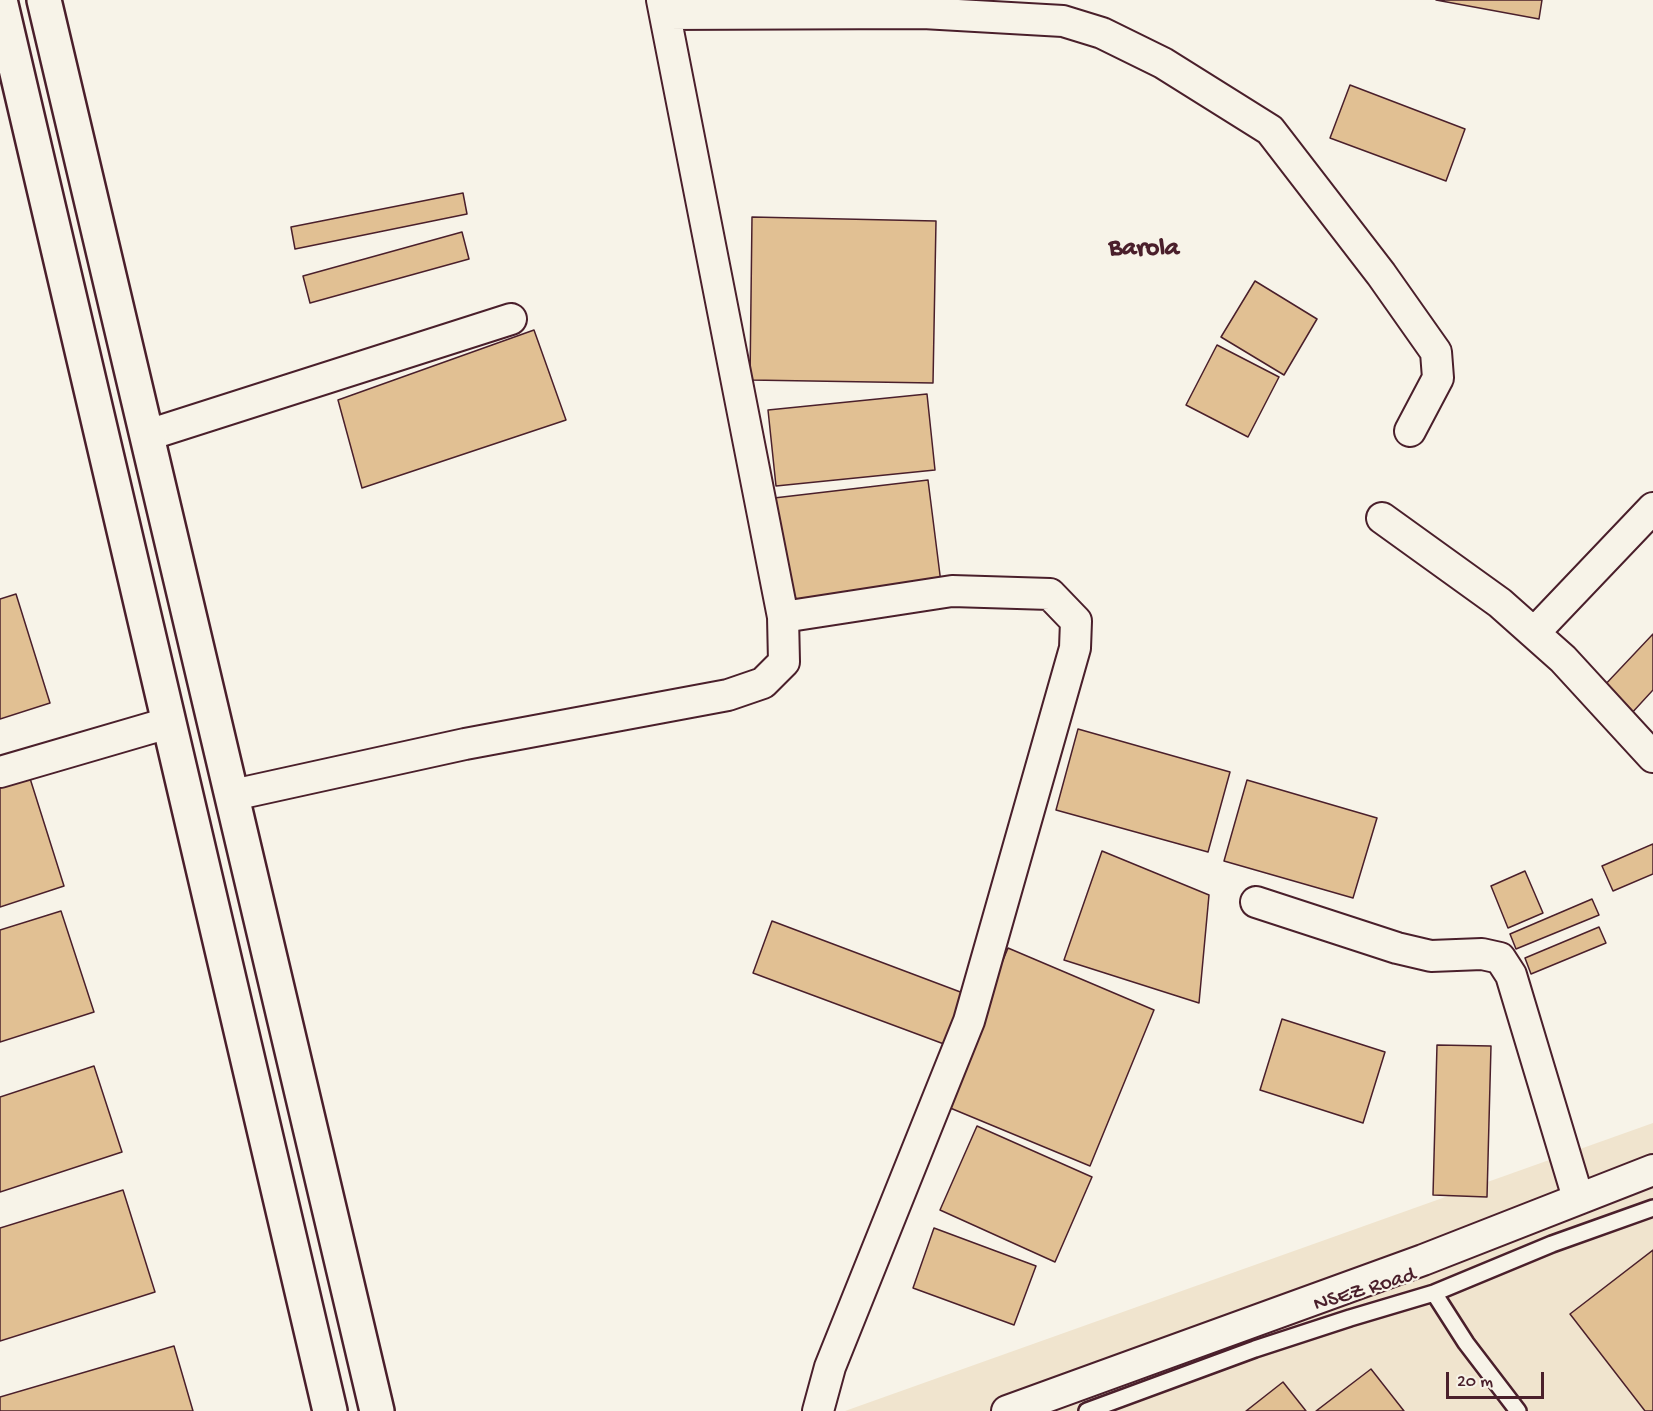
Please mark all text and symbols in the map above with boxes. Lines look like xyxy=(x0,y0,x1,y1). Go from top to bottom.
district label: Barola xyxy=(1109,234,1179,266)
street label: NSEZ Road xyxy=(1311,1263,1419,1319)
scale bar xyxy=(1449,1360,1546,1398)
text: 20 m xyxy=(1457,1372,1493,1393)

